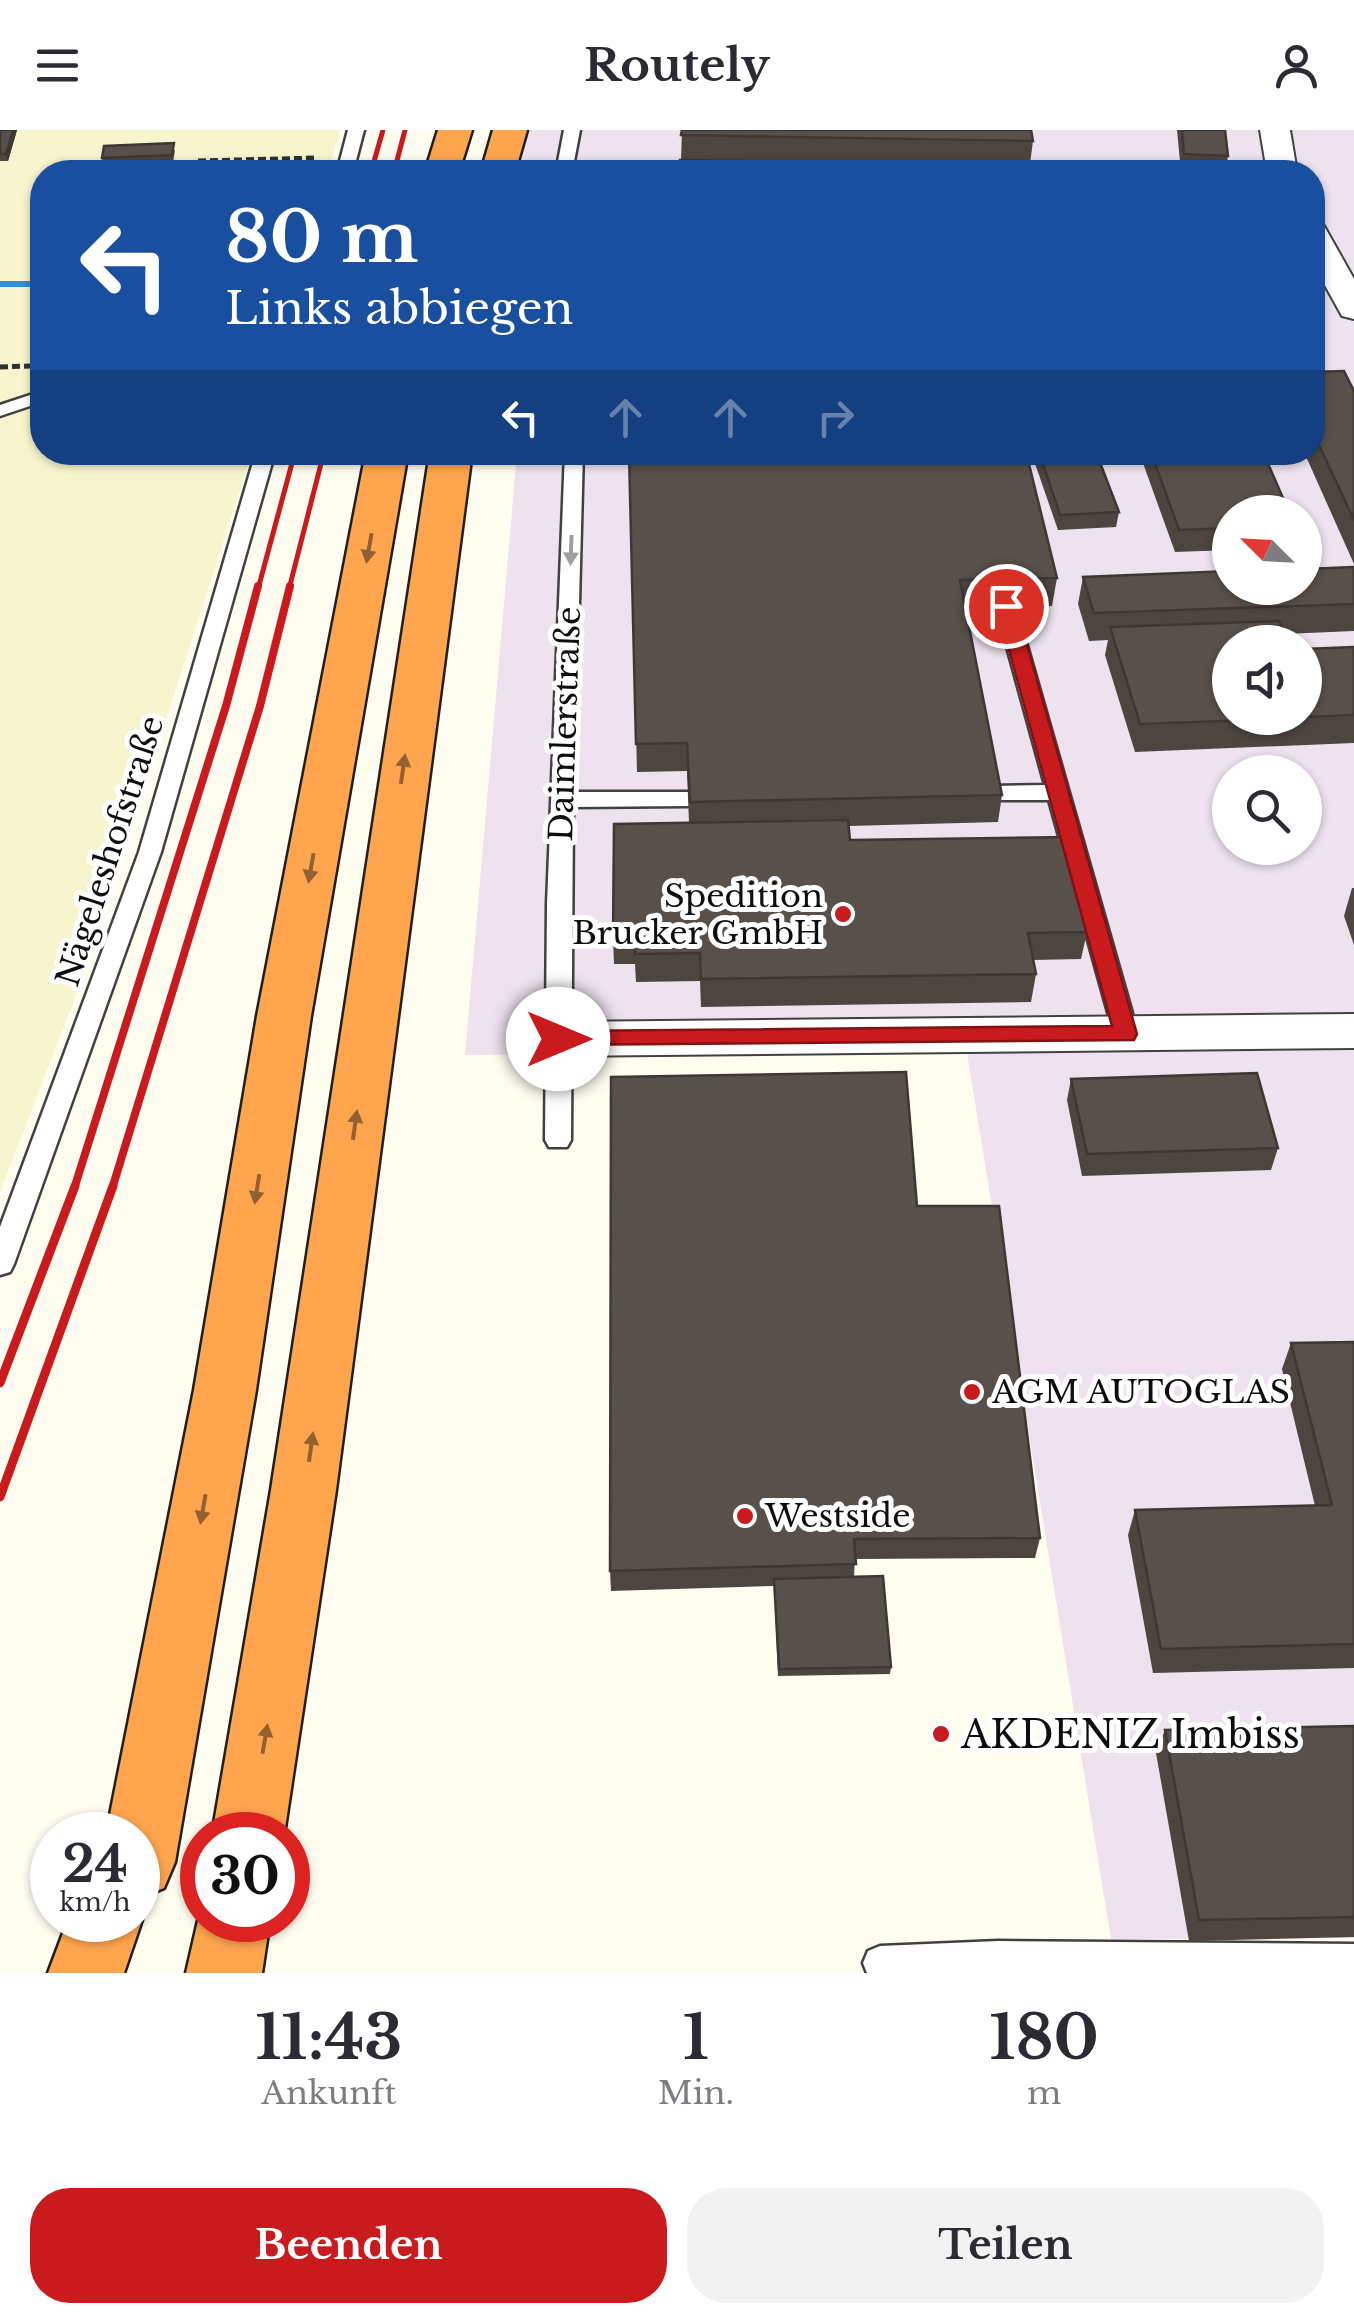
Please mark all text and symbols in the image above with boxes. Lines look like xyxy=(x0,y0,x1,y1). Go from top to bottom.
text: Routely xyxy=(584,37,770,93)
icon: menu xyxy=(30,38,85,93)
icon: person xyxy=(1269,38,1324,93)
text: 80 m xyxy=(225,194,418,281)
icon: left xyxy=(60,200,190,330)
text: Links abbiegen xyxy=(225,280,574,336)
icon: left xyxy=(493,390,548,445)
icon: ahead xyxy=(598,390,653,445)
icon: ahead xyxy=(703,390,758,445)
icon: right xyxy=(808,390,863,445)
north arrow xyxy=(1212,495,1322,605)
map controls xyxy=(1212,495,1322,865)
one-way arrow xyxy=(361,533,376,565)
one-way arrow xyxy=(562,534,578,566)
pin xyxy=(964,564,1049,649)
icon: arrive xyxy=(979,579,1034,634)
street label: Daimlerstraße xyxy=(541,606,589,842)
button: sound xyxy=(1212,625,1322,735)
street label: Nägeleshofstraße xyxy=(47,711,173,991)
one-way arrow xyxy=(395,752,411,784)
button: search xyxy=(1212,755,1322,865)
one-way arrow xyxy=(303,853,318,884)
place label: Spedition Brucker GmbH xyxy=(572,876,823,953)
marker: Spedition Brucker GmbH xyxy=(832,903,854,925)
position arrow xyxy=(506,987,610,1091)
one-way arrow xyxy=(348,1109,364,1141)
one-way arrow xyxy=(249,1173,264,1205)
place label: AGM AUTOGLAS xyxy=(991,1372,1290,1412)
marker: AGM AUTOGLAS xyxy=(961,1381,983,1403)
one-way arrow xyxy=(303,1431,319,1463)
one-way arrow xyxy=(195,1494,210,1525)
place label: Westside xyxy=(764,1496,911,1536)
marker: Westside xyxy=(734,1505,756,1527)
place label: AKDENIZ Imbiss xyxy=(960,1711,1300,1758)
one-way arrow xyxy=(258,1723,273,1754)
marker: AKDENIZ Imbiss xyxy=(930,1723,952,1745)
speed limit sign: 30 xyxy=(180,1812,310,1942)
text: 24 xyxy=(62,1833,128,1896)
text: km/h xyxy=(60,1887,130,1918)
text: 11:43 xyxy=(255,2001,403,2075)
text: 1 xyxy=(683,2001,709,2075)
text: 180 xyxy=(989,2001,1099,2075)
text: Ankunft xyxy=(261,2073,397,2113)
text: Min. xyxy=(658,2073,734,2113)
text: m xyxy=(1027,2073,1061,2113)
button: Beenden xyxy=(30,2188,667,2303)
button: Teilen xyxy=(687,2188,1324,2303)

